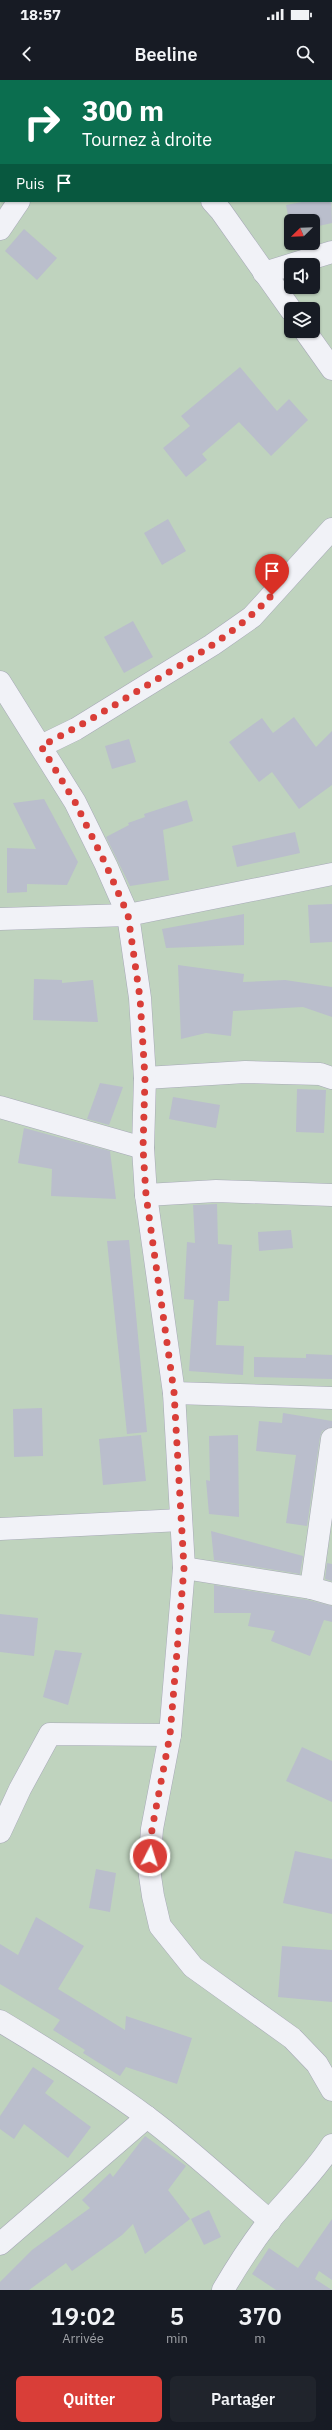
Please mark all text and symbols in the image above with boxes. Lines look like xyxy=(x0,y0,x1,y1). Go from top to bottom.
text: 18:57 xyxy=(20,5,61,24)
icon: back xyxy=(16,43,38,65)
text: Beeline xyxy=(135,43,197,66)
icon: search xyxy=(294,43,316,65)
text: 300 m xyxy=(82,92,164,129)
icon: right xyxy=(16,96,68,148)
text: Tournez à droite xyxy=(82,128,212,151)
icon: arrive xyxy=(53,172,75,194)
text: Puis xyxy=(16,174,45,193)
north arrow xyxy=(284,214,320,250)
map controls xyxy=(284,214,320,338)
button: sound xyxy=(284,258,320,294)
button: layers xyxy=(284,302,320,338)
pin xyxy=(255,554,289,595)
icon: arrive xyxy=(261,560,283,582)
position arrow xyxy=(129,1835,171,1877)
text: 19:02 xyxy=(50,2300,116,2332)
text: 5 xyxy=(170,2300,184,2332)
text: 370 xyxy=(238,2300,282,2332)
text: Arrivée xyxy=(62,2330,104,2347)
text: min xyxy=(166,2330,188,2347)
text: m xyxy=(254,2330,266,2347)
button: Quitter xyxy=(16,2376,162,2422)
button: Partager xyxy=(170,2376,316,2422)

